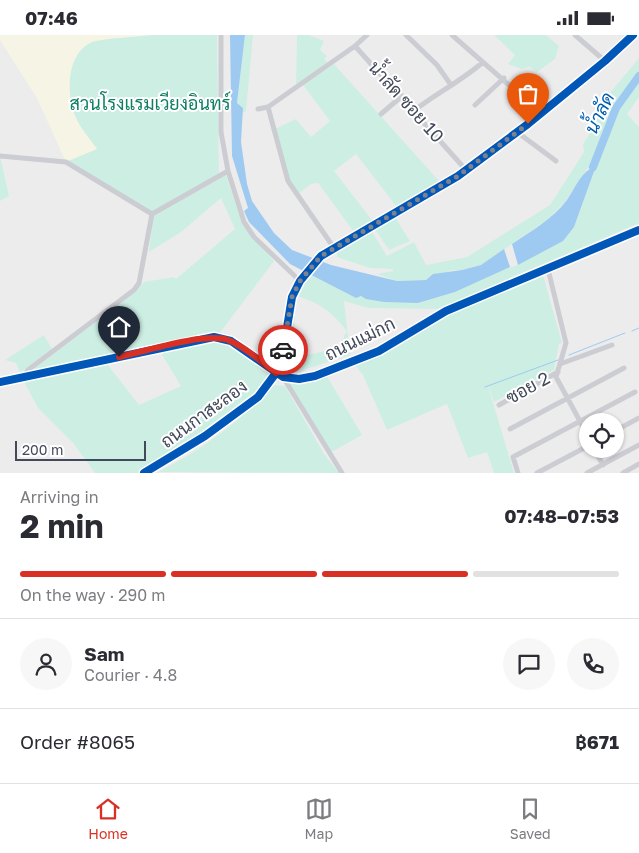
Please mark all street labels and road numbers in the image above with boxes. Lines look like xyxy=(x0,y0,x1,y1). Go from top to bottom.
street label: น้ำลัด ซอย 10 xyxy=(364,53,452,147)
street label: ถนนแม่กก xyxy=(321,312,398,365)
street label: ซอย 2 xyxy=(502,366,553,408)
street label: ถนนกาสะลอง xyxy=(156,374,251,452)

